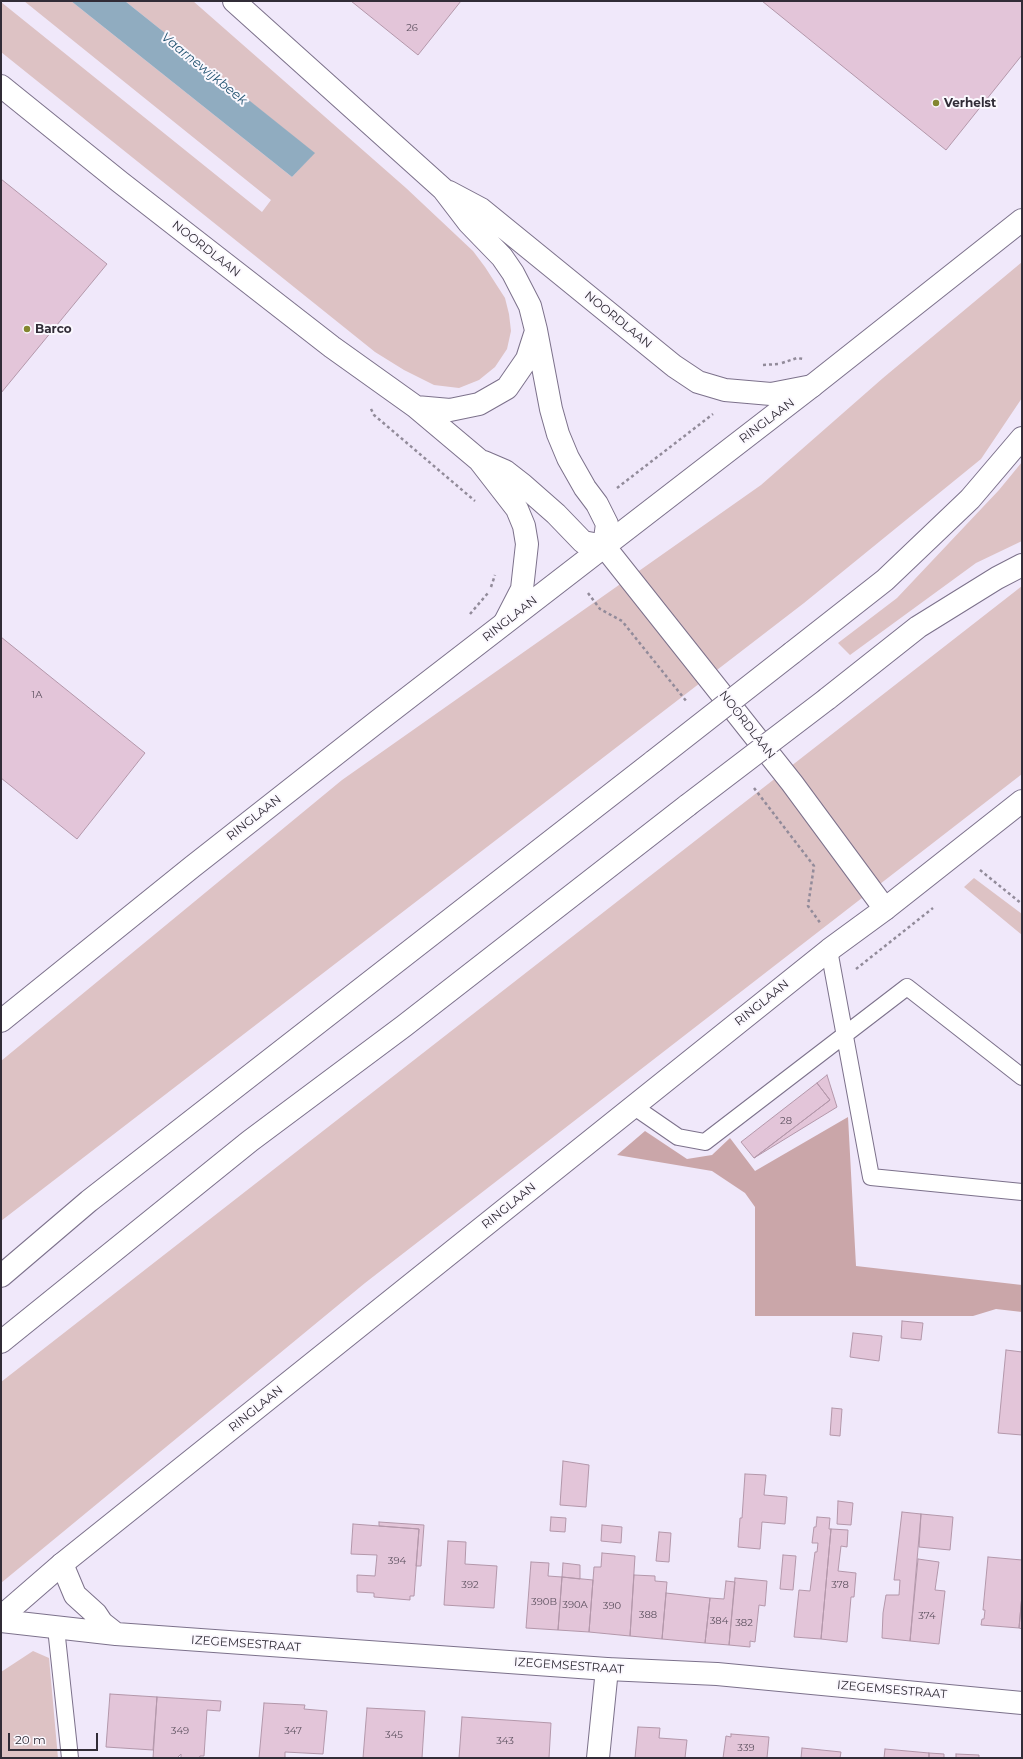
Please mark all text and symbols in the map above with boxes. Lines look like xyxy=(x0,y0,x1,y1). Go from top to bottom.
house number: 26 xyxy=(406,22,418,34)
water label: Vaarnewijkbeek xyxy=(158,30,250,108)
place label: Verhelst xyxy=(944,96,996,110)
marker: Verhelst xyxy=(931,98,941,108)
street label: NOORDLAAN xyxy=(169,218,243,280)
street label: NOORDLAAN xyxy=(581,288,655,352)
place label: Barco xyxy=(35,322,72,336)
marker: Barco xyxy=(22,324,32,334)
street label: RINGLAAN xyxy=(737,396,797,446)
street label: RINGLAAN xyxy=(480,593,540,645)
street label: NOORDLAAN xyxy=(716,688,778,762)
house number: 1A xyxy=(32,689,42,701)
street label: RINGLAAN xyxy=(224,792,284,844)
street label: RINGLAAN xyxy=(732,977,792,1029)
house number: 28 xyxy=(780,1115,792,1127)
street label: RINGLAAN xyxy=(479,1180,539,1232)
street label: RINGLAAN xyxy=(226,1383,286,1435)
house number: 394 xyxy=(388,1555,406,1567)
house number: 392 xyxy=(461,1579,479,1591)
house number: 378 xyxy=(831,1579,849,1591)
house number: 390B xyxy=(531,1596,557,1608)
house number: 390A xyxy=(562,1599,588,1611)
house number: 390 xyxy=(603,1600,621,1612)
house number: 388 xyxy=(639,1609,657,1621)
house number: 374 xyxy=(918,1610,936,1622)
house number: 384 xyxy=(710,1615,728,1627)
house number: 382 xyxy=(735,1617,753,1629)
street label: IZEGEMSESTRAAT xyxy=(191,1633,301,1655)
street label: IZEGEMSESTRAAT xyxy=(514,1655,624,1677)
street label: IZEGEMSESTRAAT xyxy=(836,1678,948,1702)
scale bar xyxy=(10,1725,100,1751)
house number: 349 xyxy=(171,1725,189,1737)
house number: 347 xyxy=(284,1725,302,1737)
house number: 345 xyxy=(385,1729,403,1741)
text: 20 m xyxy=(15,1732,46,1747)
house number: 343 xyxy=(496,1735,514,1747)
house number: 339 xyxy=(737,1742,755,1754)

